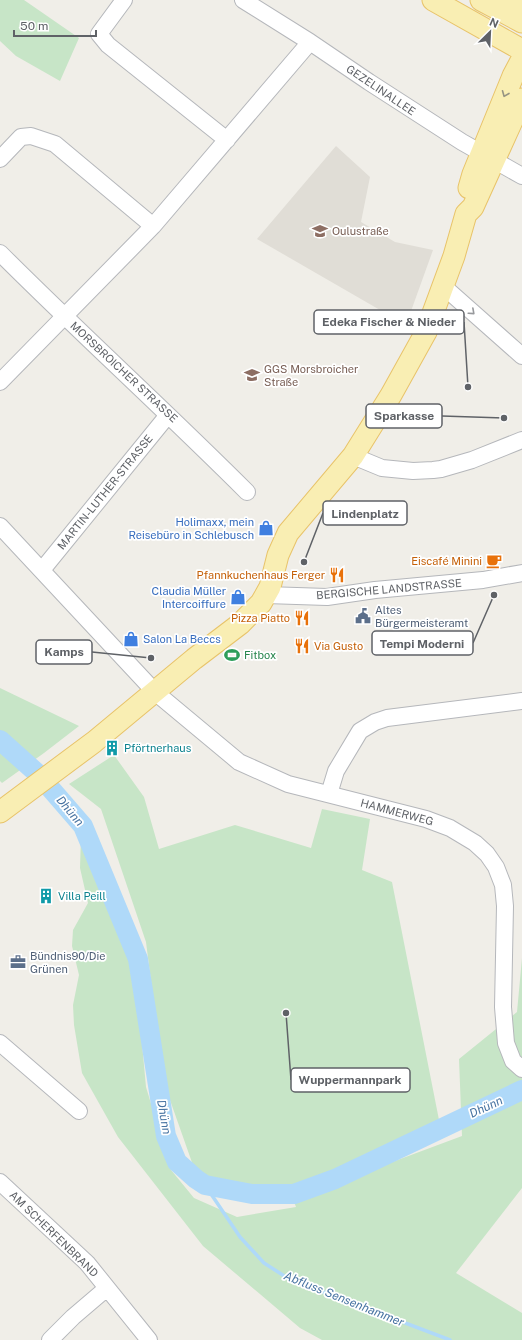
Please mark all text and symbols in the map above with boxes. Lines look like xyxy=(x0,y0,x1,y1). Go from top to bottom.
scale bar xyxy=(14,12,96,38)
north arrow xyxy=(470,12,510,52)
text: N xyxy=(488,16,500,30)
text: 50 m xyxy=(20,19,48,33)
street label: GEZELINALLEE xyxy=(344,62,418,118)
one-way arrow xyxy=(502,91,510,98)
school or university icon: Oulustraße xyxy=(311,222,329,240)
place label: Oulustraße xyxy=(332,225,389,237)
one-way arrow xyxy=(467,307,475,314)
callout: Edeka Fischer & Nieder xyxy=(314,310,464,334)
text: Edeka Fischer & Nieder xyxy=(322,315,456,329)
street label: MORSBROICHER STRASSE xyxy=(68,319,180,425)
place label: GGS Morsbroicher Straße xyxy=(264,363,358,388)
school or university icon: GGS Morsbroicher Straße xyxy=(243,366,261,384)
callout: Sparkasse xyxy=(366,404,442,428)
text: Sparkasse xyxy=(374,409,434,423)
street label: MARTIN-LUTHER-STRASSE xyxy=(55,432,155,552)
callout: Lindenplatz xyxy=(323,501,407,525)
text: Lindenplatz xyxy=(331,507,399,521)
place label: Holimaxx, mein Reisebüro in Schlebusch xyxy=(128,516,254,541)
shop icon: Holimaxx, mein Reisebüro in Schlebusch xyxy=(257,519,275,537)
cafe icon: Eiscafé Minini xyxy=(485,552,503,570)
place label: Eiscafé Minini xyxy=(411,555,482,567)
restaurant icon: Pfannkuchenhaus Ferger xyxy=(328,566,346,584)
place label: Pfannkuchenhaus Ferger xyxy=(197,569,325,581)
street label: BERGISCHE LANDSTRASSE xyxy=(316,577,463,601)
place label: Claudia Müller Intercoiffure xyxy=(152,585,226,610)
shop icon: Claudia Müller Intercoiffure xyxy=(229,588,247,606)
place label: Altes Bürgermeisteramt xyxy=(375,604,468,629)
public building icon: Altes Bürgermeisteramt xyxy=(354,607,372,625)
restaurant icon: Pizza Piatto xyxy=(293,609,311,627)
place label: Pizza Piatto xyxy=(231,612,290,624)
shop icon: Salon La Beccs xyxy=(122,630,140,648)
callout: Tempi Moderni xyxy=(372,631,473,655)
place label: Salon La Beccs xyxy=(143,633,221,645)
restaurant icon: Via Gusto xyxy=(293,637,311,655)
text: Tempi Moderni xyxy=(380,637,464,651)
callout: Kamps xyxy=(36,640,92,664)
place label: Via Gusto xyxy=(314,640,363,652)
text: Kamps xyxy=(44,645,84,659)
sports icon: Fitbox xyxy=(223,646,241,664)
place label: Fitbox xyxy=(244,649,276,661)
building icon: Pförtnerhaus xyxy=(103,739,121,757)
place label: Pförtnerhaus xyxy=(124,742,192,754)
water label: Dhünn xyxy=(53,793,87,829)
street label: HAMMERWEG xyxy=(359,796,435,828)
building icon: Villa Peill xyxy=(37,887,55,905)
place label: Villa Peill xyxy=(58,890,106,902)
place label: Bündnis90/Die Grünen xyxy=(30,950,105,975)
office icon: Bündnis90/Die Grünen xyxy=(9,953,27,971)
callout: Wuppermannpark xyxy=(291,1068,410,1092)
text: Wuppermannpark xyxy=(299,1073,401,1087)
water label: Dhünn xyxy=(467,1093,505,1121)
water label: Dhünn xyxy=(154,1099,174,1136)
street label: AM SCHERFENBRAND xyxy=(7,1189,101,1280)
water label: Abfluss Sensenhammer xyxy=(282,1269,406,1330)

